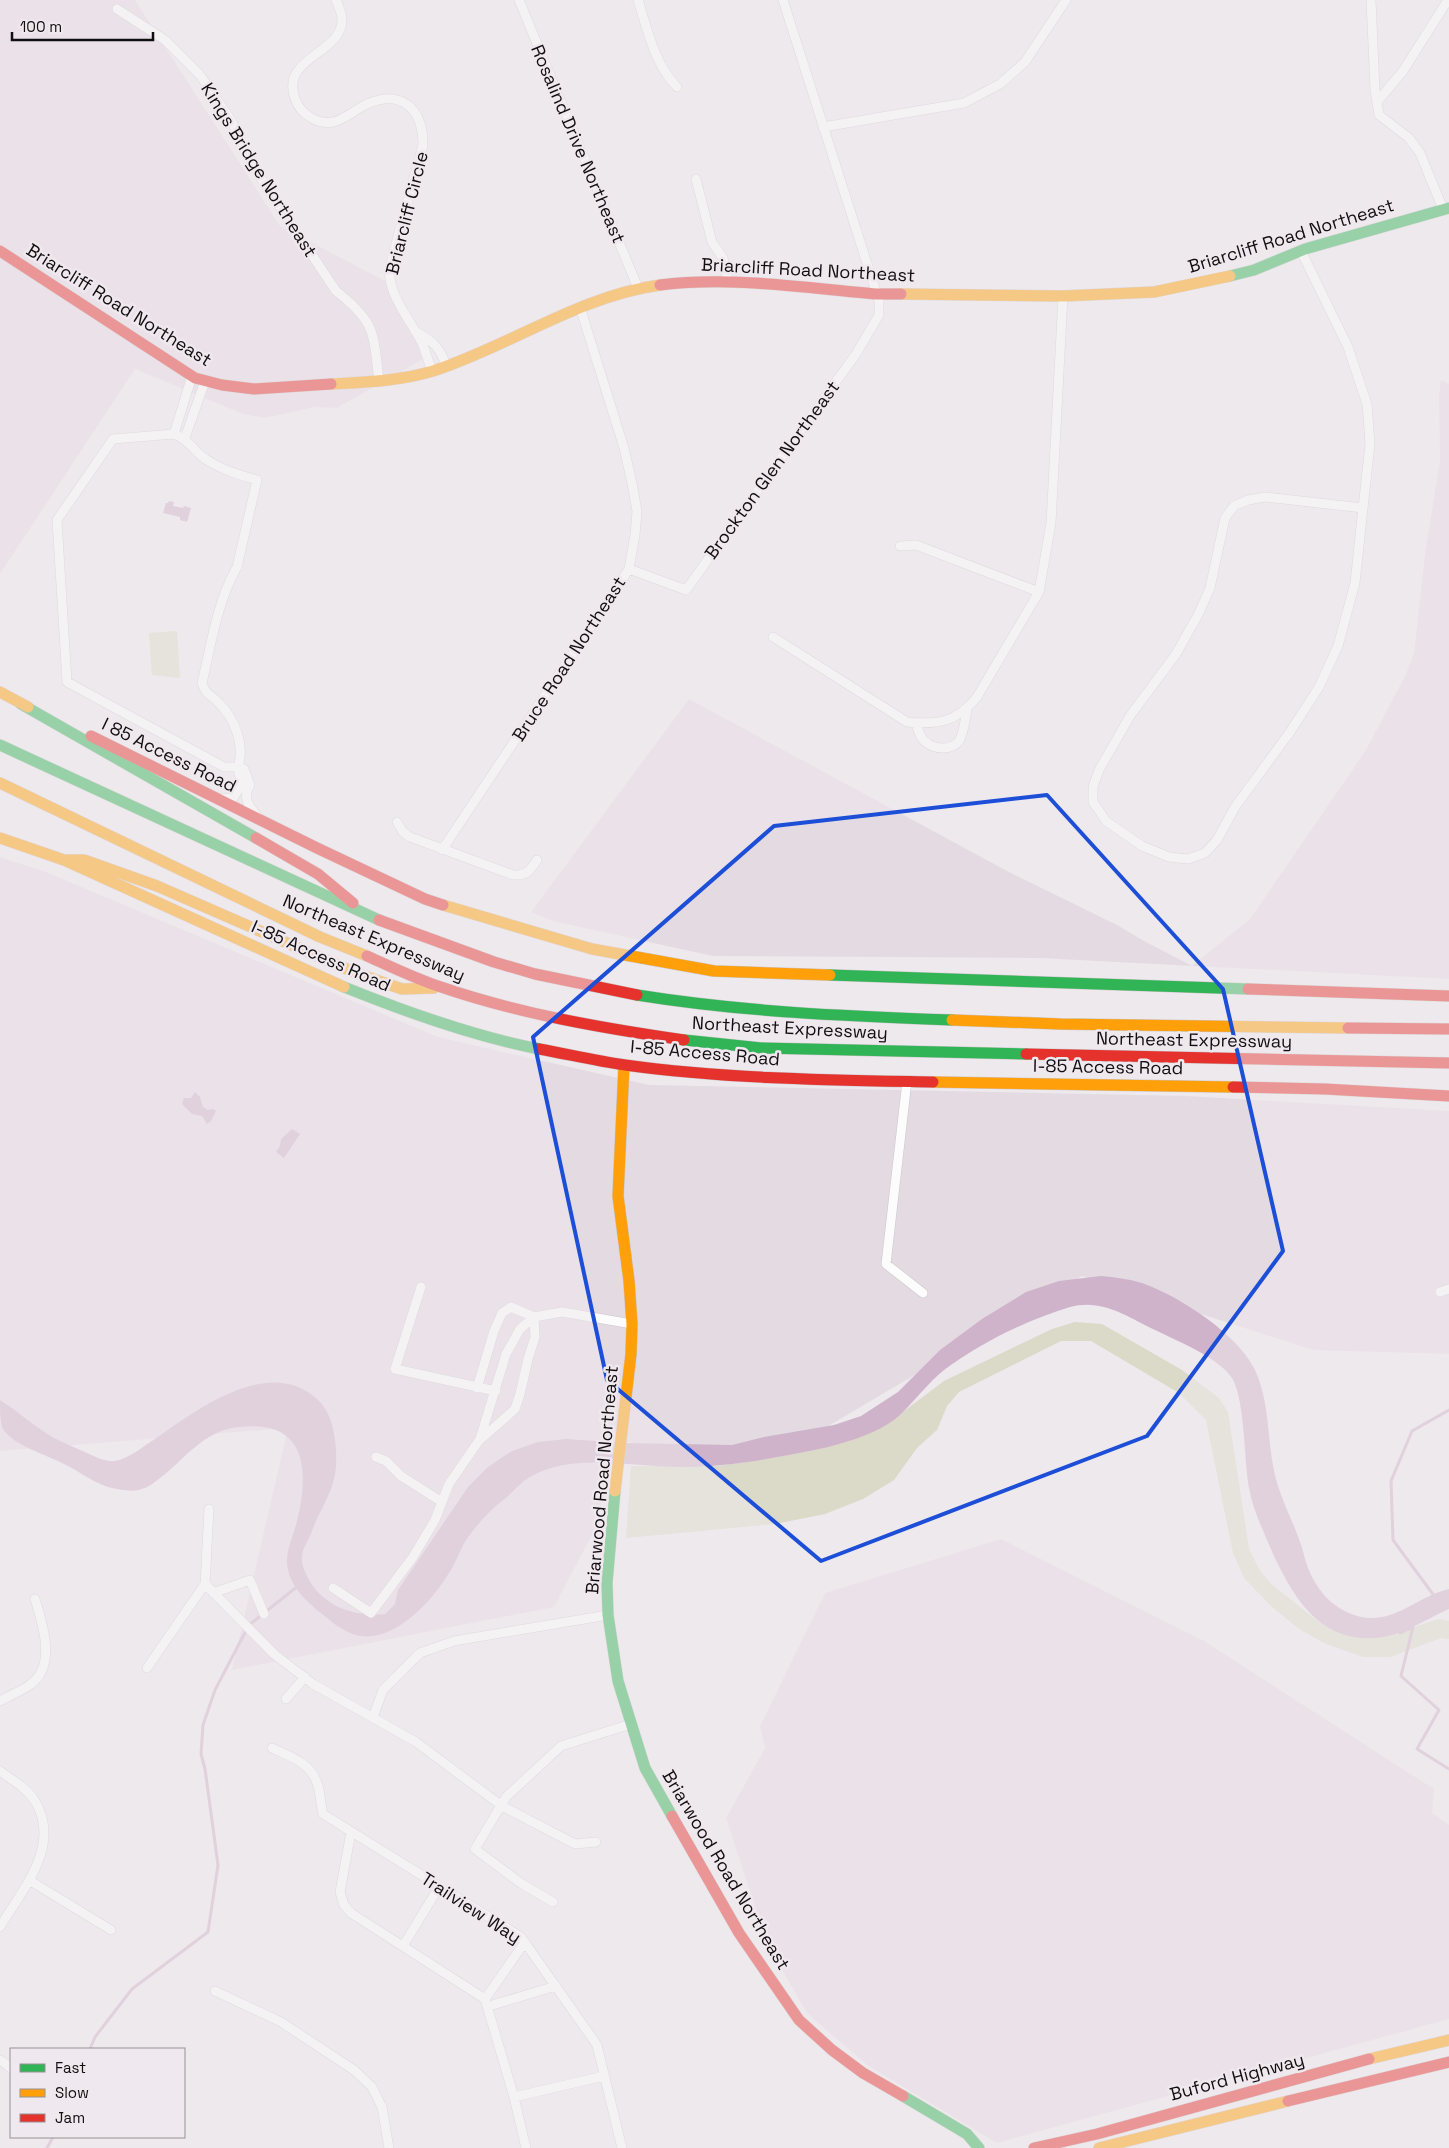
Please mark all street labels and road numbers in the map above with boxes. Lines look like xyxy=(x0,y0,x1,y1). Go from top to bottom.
street label: Rosalind Drive Northeast xyxy=(526,41,631,247)
street label: Kings Bridge Northeast xyxy=(196,78,323,261)
street label: Briarcliff Circle xyxy=(380,149,433,277)
street label: Briarcliff Road Northeast xyxy=(1185,193,1397,278)
street label: Briarcliff Road Northeast xyxy=(22,238,216,371)
street label: Briarcliff Road Northeast xyxy=(700,252,916,287)
street label: Brockton Glen Northeast xyxy=(699,376,844,563)
street label: Bruce Road Northeast xyxy=(507,572,631,746)
street label: I 85 Access Road xyxy=(98,712,240,797)
street label: Northeast Expressway xyxy=(279,889,469,986)
street label: I-85 Access Road xyxy=(248,914,395,997)
street label: Northeast Expressway xyxy=(692,1011,889,1044)
street label: Northeast Expressway xyxy=(1096,1026,1292,1053)
street label: I-85 Access Road xyxy=(629,1034,781,1071)
street label: I-85 Access Road xyxy=(1033,1054,1183,1079)
street label: Briarwood Road Northeast xyxy=(580,1365,623,1595)
street label: Briarwood Road Northeast xyxy=(657,1765,795,1974)
street label: Trailview Way xyxy=(417,1867,526,1949)
street label: Buford Highway xyxy=(1167,2048,1307,2106)

